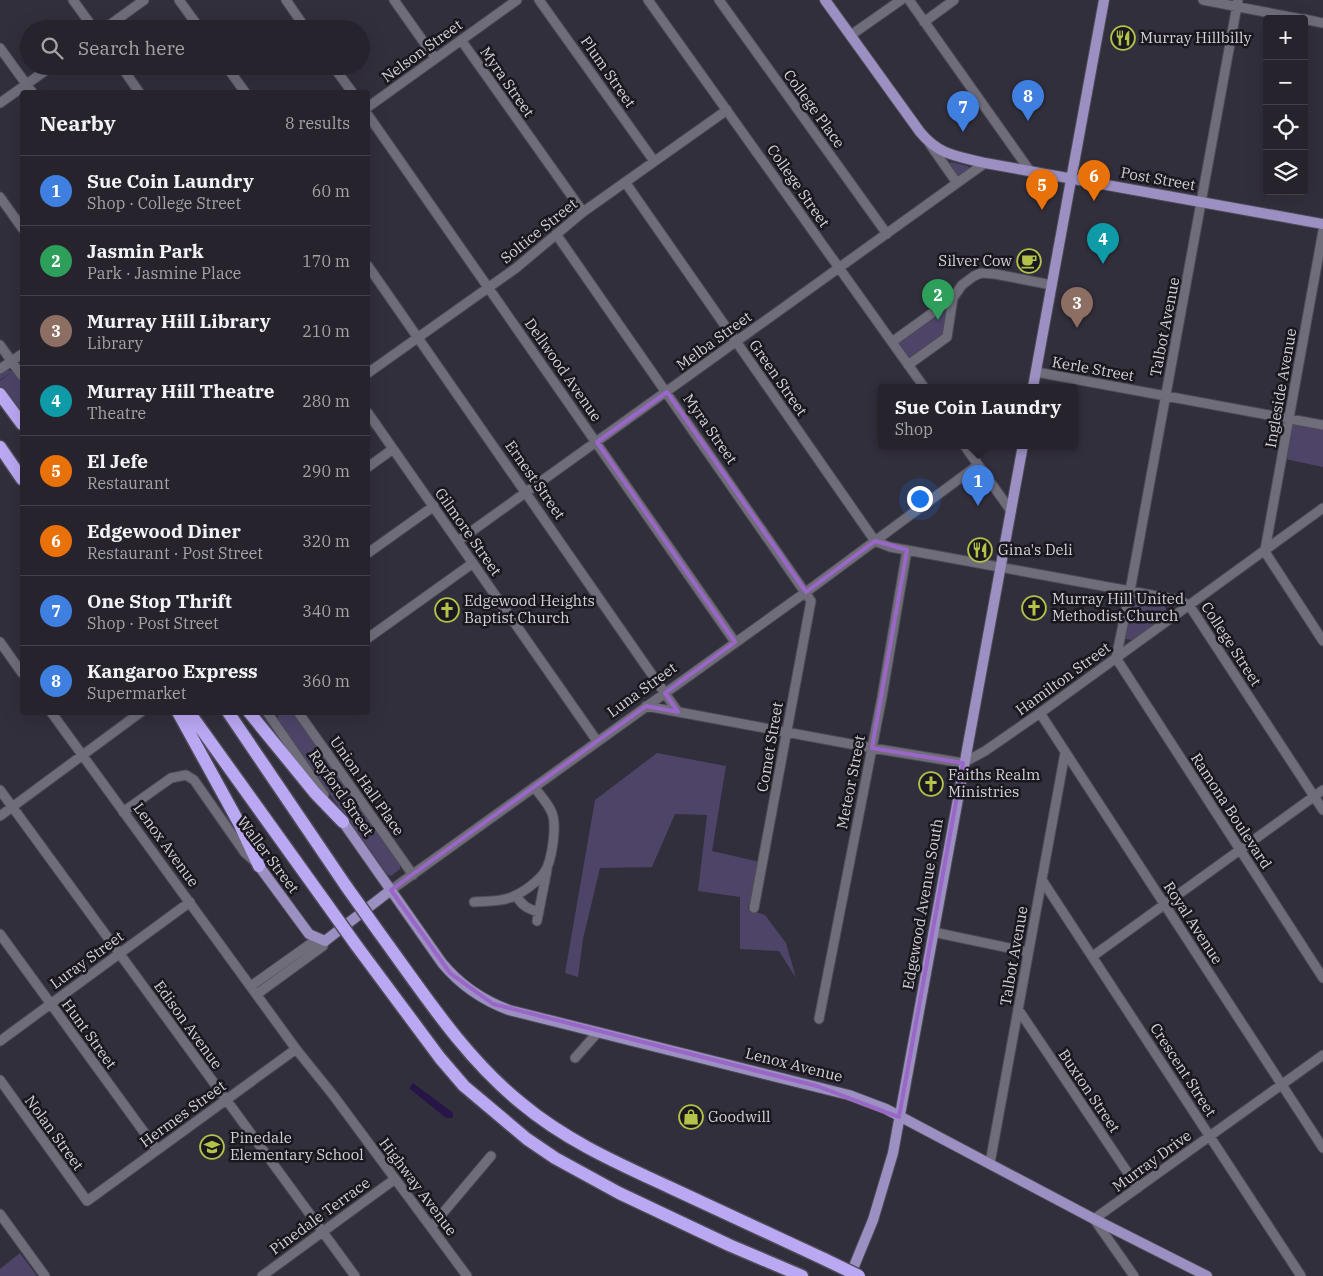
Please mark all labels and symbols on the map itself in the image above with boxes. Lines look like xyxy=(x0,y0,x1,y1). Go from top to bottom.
street label: Nelson Street xyxy=(378,15,466,86)
restaurant icon: Murray Hillbilly xyxy=(1110,25,1136,51)
place label: Murray Hillbilly xyxy=(1140,28,1251,47)
street label: Plum Street xyxy=(577,32,640,111)
street label: Myra Street xyxy=(476,43,539,121)
street label: College Place xyxy=(780,66,849,152)
pin: 8 xyxy=(1012,80,1044,121)
pin: 7 xyxy=(947,91,979,132)
street label: College Street xyxy=(763,141,834,231)
pin: 6 xyxy=(1078,160,1110,201)
street label: Post Street xyxy=(1119,163,1197,194)
pin: 5 xyxy=(1026,169,1058,210)
street label: Soltice Street xyxy=(497,194,581,267)
pin: 4 xyxy=(1087,223,1119,264)
cafe icon: Silver Cow xyxy=(1016,248,1042,274)
place label: Silver Cow xyxy=(938,251,1012,270)
street label: Talbot Avenue xyxy=(1146,276,1183,378)
pin: 2 xyxy=(922,279,954,320)
pin: 3 xyxy=(1061,287,1093,328)
street label: Melba Street xyxy=(672,307,755,374)
street label: Dellwood Avenue xyxy=(521,314,606,425)
street label: Ingleside Avenue xyxy=(1261,327,1300,449)
street label: Green Street xyxy=(745,336,812,420)
street label: Kerle Street xyxy=(1051,352,1136,385)
street label: Myra Street xyxy=(679,390,742,468)
street label: Ernest Street xyxy=(501,437,570,523)
pin: 1 xyxy=(962,465,994,506)
street label: Gilmore Street xyxy=(431,484,506,579)
your location xyxy=(907,486,933,512)
restaurant icon: Gina's Deli xyxy=(967,537,993,563)
place label: Gina's Deli xyxy=(998,540,1073,559)
place label: Murray Hill United Methodist Church xyxy=(1052,589,1184,625)
place label: Edgewood Heights Baptist Church xyxy=(464,591,595,627)
church icon: Murray Hill United Methodist Church xyxy=(1021,595,1047,621)
church icon: Edgewood Heights Baptist Church xyxy=(434,597,460,623)
street label: College Street xyxy=(1197,598,1266,689)
street label: Hamilton Street xyxy=(1012,638,1114,719)
street label: Luna Street xyxy=(603,658,680,721)
street label: Comet Street xyxy=(752,700,787,794)
street label: Union Hall Place xyxy=(326,732,409,839)
street label: Meteor Street xyxy=(832,733,869,830)
street label: Rayford Street xyxy=(305,746,378,840)
street label: Ramona Boulevard xyxy=(1187,749,1276,872)
place label: Faiths Realm Ministries xyxy=(948,765,1040,801)
church icon: Faiths Realm Ministries xyxy=(918,771,944,797)
street label: Lenox Avenue xyxy=(130,799,203,890)
street label: Waller Street xyxy=(233,813,303,897)
street label: Edgewood Avenue South xyxy=(898,817,947,991)
street label: Royal Avenue xyxy=(1160,878,1227,968)
street label: Talbot Avenue xyxy=(995,905,1032,1007)
street label: Luray Street xyxy=(46,927,127,993)
street label: Edison Avenue xyxy=(150,977,227,1073)
street label: Hunt Street xyxy=(58,995,121,1072)
street label: Crescent Street xyxy=(1146,1019,1221,1120)
street label: Lenox Avenue xyxy=(744,1043,845,1086)
street label: Buxton Street xyxy=(1055,1045,1124,1136)
street label: Hermes Street xyxy=(136,1076,229,1151)
street label: Nolan Street xyxy=(21,1092,88,1174)
shop icon: Goodwill xyxy=(678,1104,704,1130)
place label: Goodwill xyxy=(708,1107,771,1126)
street label: Murray Drive xyxy=(1108,1126,1195,1196)
place label: Pinedale Elementary School xyxy=(230,1128,364,1164)
school or university icon: Pinedale Elementary School xyxy=(199,1134,225,1160)
street label: Highway Avenue xyxy=(375,1134,461,1239)
street label: Pinedale Terrace xyxy=(266,1173,374,1258)

